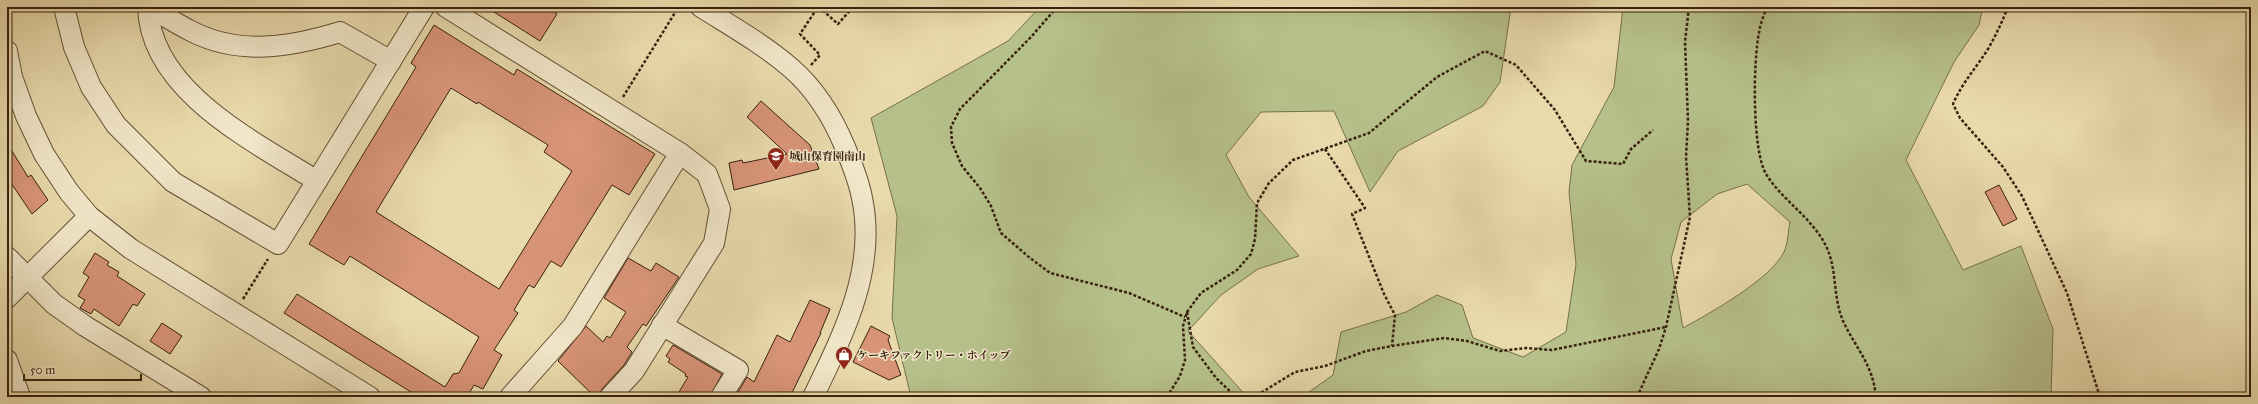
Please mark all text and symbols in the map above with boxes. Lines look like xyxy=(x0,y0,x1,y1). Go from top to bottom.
school or university icon: 城山保育園南山 xyxy=(766,146,786,171)
place label: 城山保育園南山 xyxy=(789,150,866,163)
shop icon: ケーキファクトリー・ホイップ xyxy=(834,345,854,370)
place label: ケーキファクトリー・ホイップ xyxy=(857,349,1011,362)
scale bar xyxy=(24,356,141,382)
text: 50 m xyxy=(30,363,55,377)

